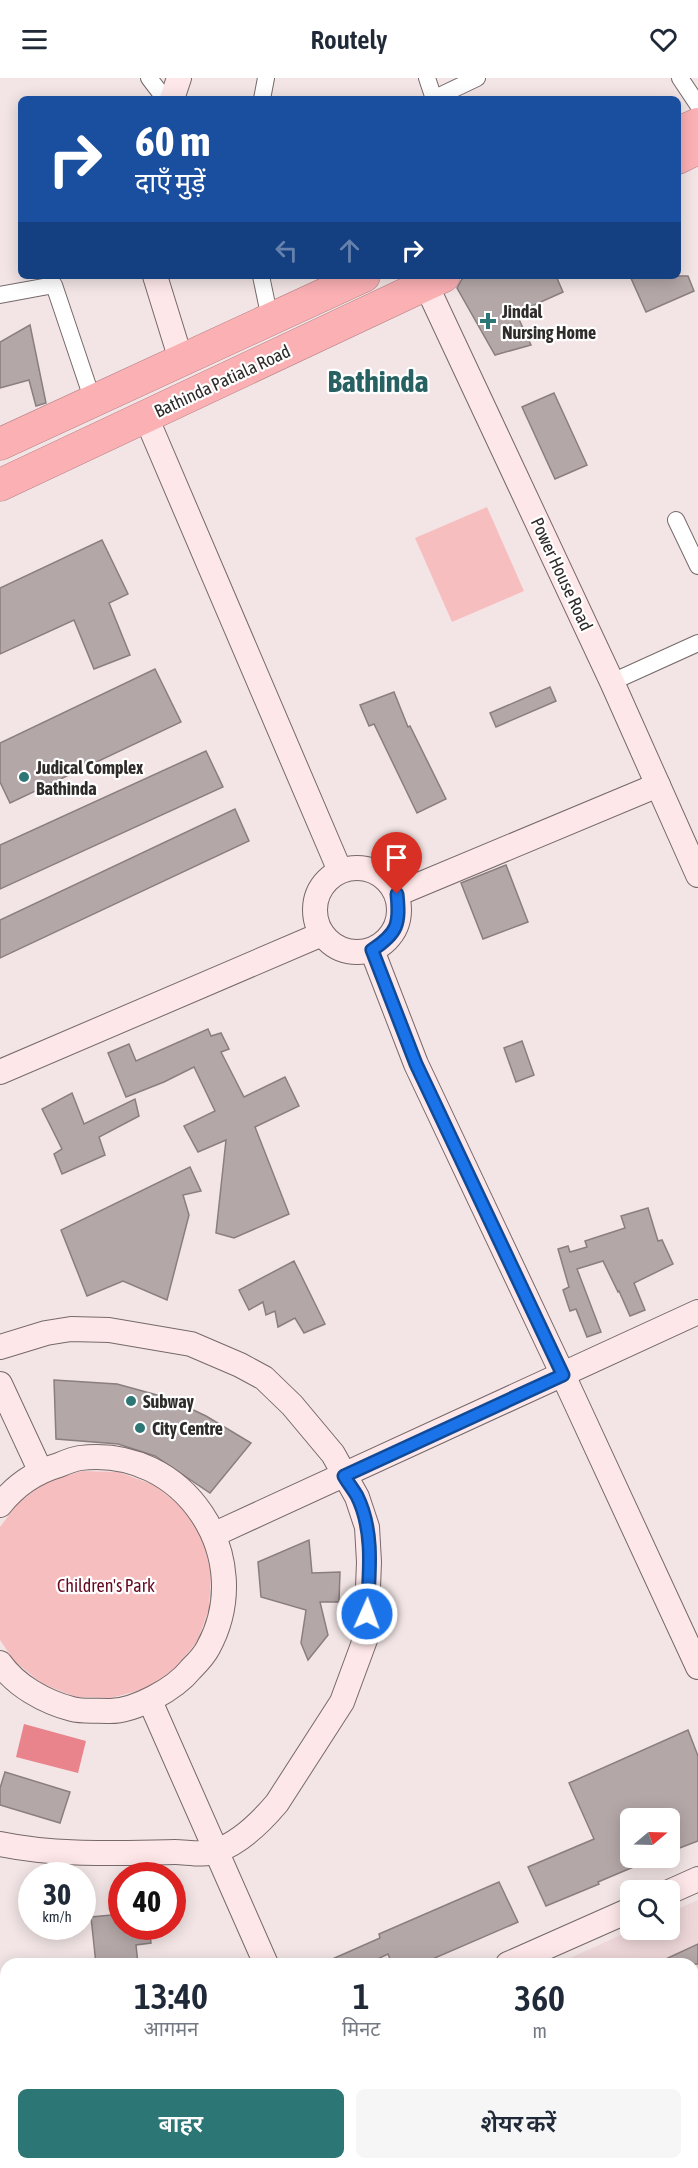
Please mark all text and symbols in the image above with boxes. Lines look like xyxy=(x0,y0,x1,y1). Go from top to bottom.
icon: menu xyxy=(18,23,51,56)
icon: heart xyxy=(647,23,680,56)
text: Routely xyxy=(310,24,388,55)
text: 60 m xyxy=(135,117,210,165)
icon: right xyxy=(36,120,114,198)
text: दाएँ मुड़ें xyxy=(135,167,206,198)
icon: left xyxy=(270,234,303,267)
icon: ahead xyxy=(333,234,366,267)
icon: right xyxy=(396,234,429,267)
place label: Jindal Nursing Home xyxy=(501,301,596,343)
marker: Jindal Nursing Home xyxy=(479,312,497,330)
street label: Bathinda Patiala Road xyxy=(151,340,293,422)
district label: Bathinda xyxy=(328,364,429,398)
street label: Power House Road xyxy=(527,514,597,634)
place label: Judical Complex Bathinda xyxy=(35,757,144,799)
marker: Judical Complex Bathinda xyxy=(17,770,31,784)
pin xyxy=(371,832,422,894)
icon: arrive xyxy=(380,841,413,874)
place label: Subway xyxy=(143,1391,195,1412)
marker: Subway xyxy=(124,1394,138,1408)
place label: City Centre xyxy=(152,1418,223,1439)
marker: City Centre xyxy=(133,1421,147,1435)
park label: Children's Park xyxy=(57,1575,155,1596)
position arrow xyxy=(335,1582,399,1646)
north arrow xyxy=(620,1808,680,1868)
map controls xyxy=(620,1808,680,1940)
speed limit sign: 40 xyxy=(108,1862,186,1940)
text: 30 xyxy=(43,1877,71,1911)
button: search xyxy=(620,1880,680,1940)
text: km/h xyxy=(42,1908,72,1925)
text: 13:40 xyxy=(134,1975,208,2017)
text: 1 xyxy=(353,1975,370,2017)
text: 360 xyxy=(514,1977,565,2019)
text: आगमन xyxy=(144,2017,198,2040)
text: मिनट xyxy=(342,2017,380,2040)
text: m xyxy=(532,2019,547,2042)
button: बाहर xyxy=(18,2089,344,2158)
button: शेयर करें xyxy=(356,2089,681,2158)

